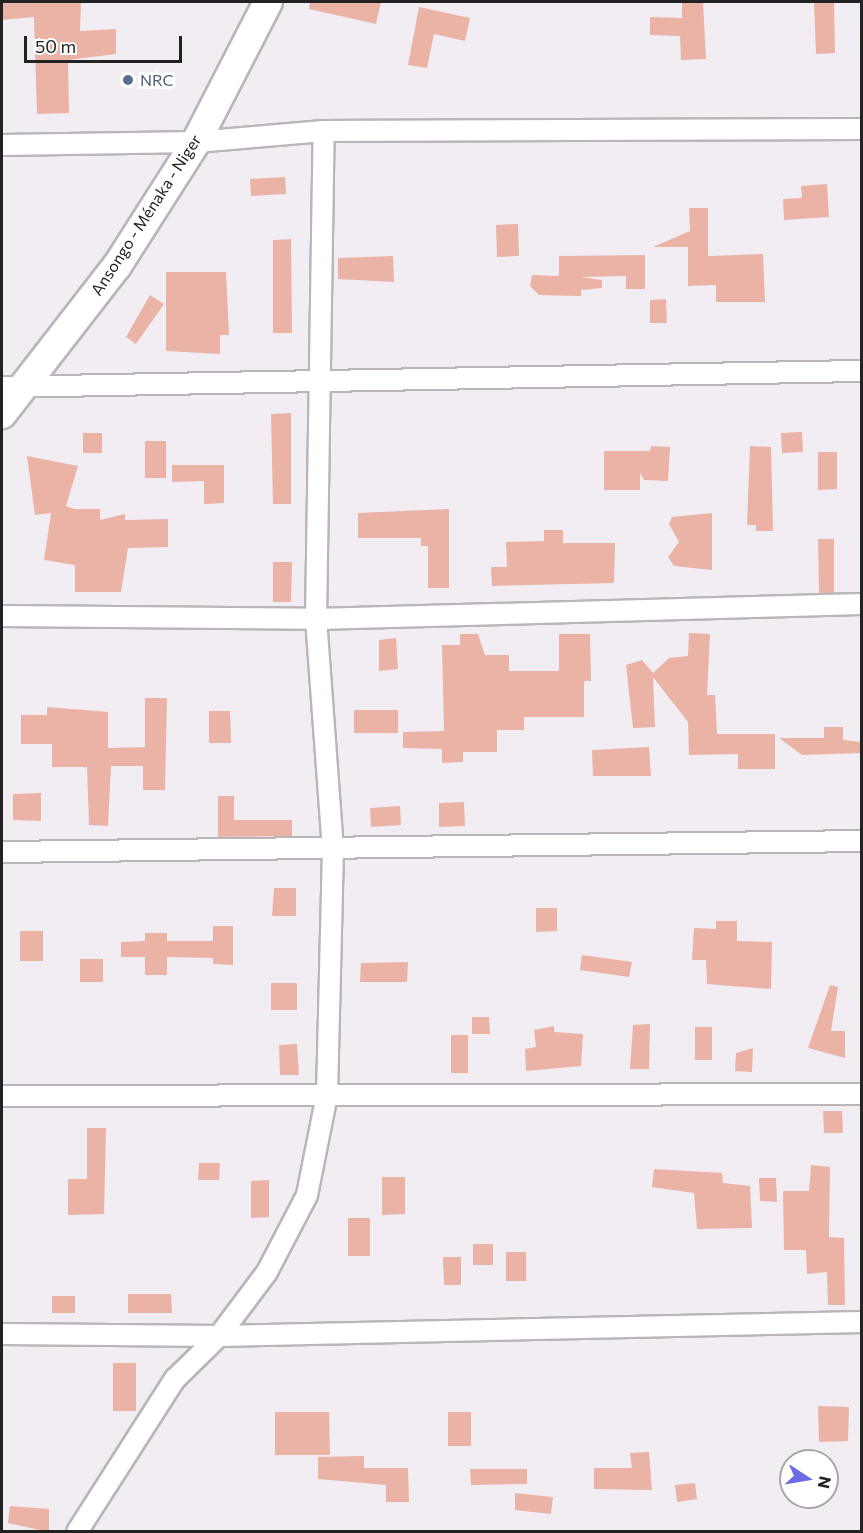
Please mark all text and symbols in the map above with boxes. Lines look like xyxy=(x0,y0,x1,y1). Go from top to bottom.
scale bar xyxy=(27,24,184,62)
text: 50 m xyxy=(35,35,76,57)
place label: NRC xyxy=(140,70,173,90)
marker: NRC xyxy=(121,73,135,87)
street label: Ansongo - Ménaka - Niger xyxy=(87,131,205,299)
north arrow xyxy=(779,1449,839,1509)
text: N xyxy=(815,1475,836,1490)

